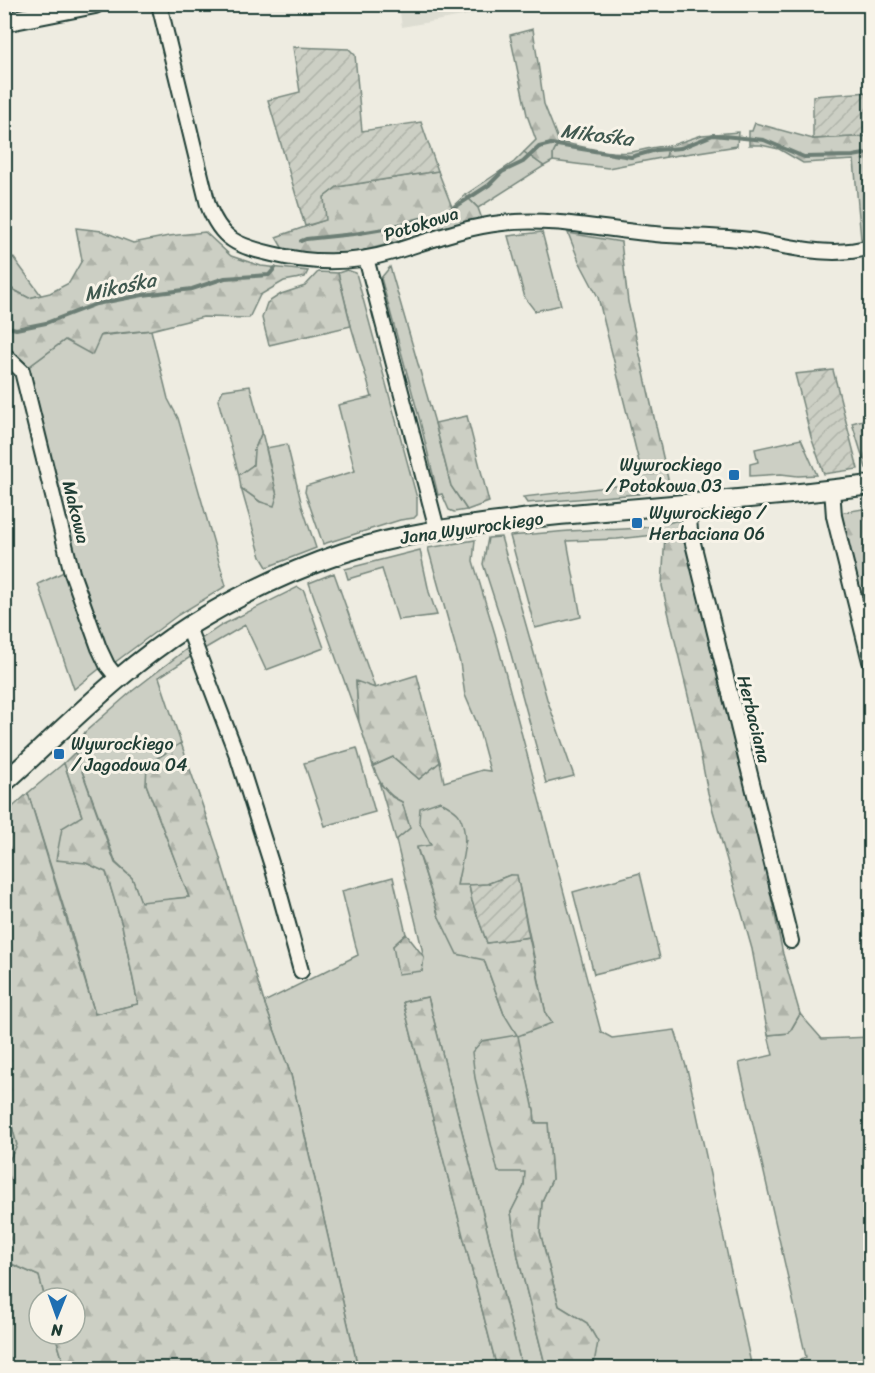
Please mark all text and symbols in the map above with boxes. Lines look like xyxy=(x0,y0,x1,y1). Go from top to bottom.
water label: Mikośka xyxy=(559,113,637,157)
street label: Potokowa xyxy=(379,197,463,251)
water label: Mikośka xyxy=(81,262,161,312)
place label: Wywrockiego / Potokowa 03 xyxy=(605,449,722,502)
marker: Wywrockiego / Potokowa 03 xyxy=(727,468,741,482)
street label: Makowa xyxy=(53,477,99,547)
place label: Wywrockiego / Herbaciana 06 xyxy=(649,497,767,550)
street label: Jana Wywrockiego xyxy=(398,502,546,554)
marker: Wywrockiego / Herbaciana 06 xyxy=(630,516,644,530)
street label: Herbaciana xyxy=(728,672,781,767)
place label: Wywrockiego / Jagodowa 04 xyxy=(71,728,188,781)
marker: Wywrockiego / Jagodowa 04 xyxy=(52,747,66,761)
north arrow xyxy=(27,1286,87,1346)
text: N xyxy=(50,1316,64,1345)

